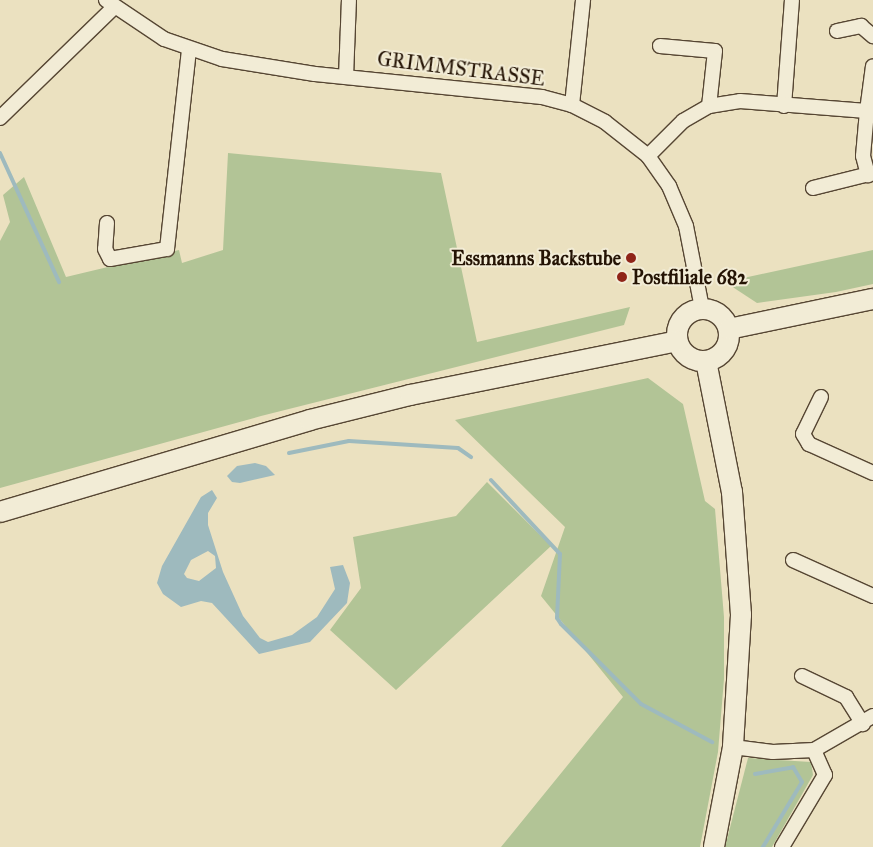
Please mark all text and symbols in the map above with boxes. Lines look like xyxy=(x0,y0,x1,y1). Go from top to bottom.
street label: GRIMMSTRASSE xyxy=(376,47,546,91)
place label: Essmanns Backstube xyxy=(451,246,621,270)
marker: Essmanns Backstube xyxy=(625,252,637,264)
place label: Postfiliale 682 xyxy=(632,265,747,289)
marker: Postfiliale 682 xyxy=(616,271,628,283)

